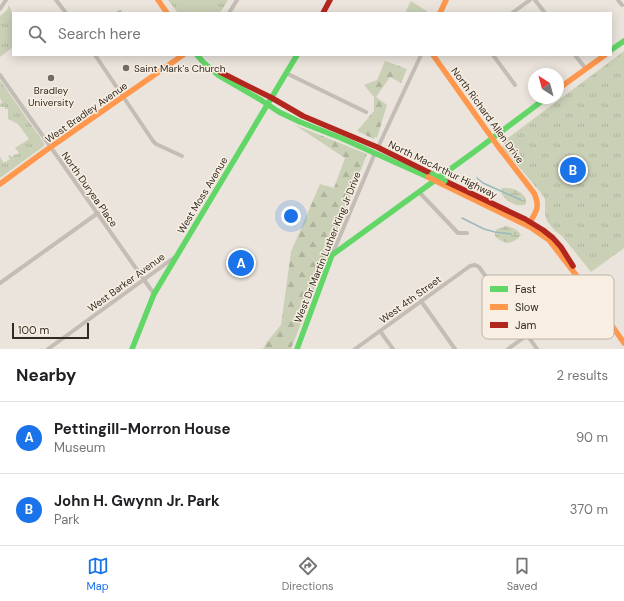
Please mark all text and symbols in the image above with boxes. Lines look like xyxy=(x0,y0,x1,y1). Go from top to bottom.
search box xyxy=(12,12,612,56)
icon: search xyxy=(26,23,48,45)
text: Search here xyxy=(58,24,141,44)
place label: Saint Mark's Church xyxy=(134,62,226,75)
marker: Saint Mark's Church xyxy=(121,63,131,73)
street label: North Richard Allen Drive xyxy=(448,65,527,166)
north arrow xyxy=(528,68,564,104)
marker: Bradley University xyxy=(46,73,56,83)
street label: West Bradley Avenue xyxy=(43,79,130,146)
place label: Bradley University xyxy=(28,84,74,109)
street label: North MacArthur Highway xyxy=(386,137,500,202)
street label: North Duryea Place xyxy=(59,149,121,230)
street label: West Moss Avenue xyxy=(174,154,231,236)
pin: B xyxy=(560,155,586,185)
street label: West Dr Martin Luther King Jr Drive xyxy=(291,169,364,325)
your location xyxy=(281,206,301,226)
pin: A xyxy=(228,248,254,278)
street label: West Barker Avenue xyxy=(85,250,168,315)
street label: West 4th Street xyxy=(377,273,444,326)
legend xyxy=(482,275,614,339)
text: Fast xyxy=(515,282,536,296)
text: Slow xyxy=(515,300,539,314)
text: Jam xyxy=(515,318,536,332)
scale bar xyxy=(12,321,89,340)
text: 100 m xyxy=(18,323,49,337)
text: Nearby xyxy=(16,364,76,386)
text: 2 results xyxy=(557,367,608,384)
text: Pettingill-Morron House xyxy=(54,419,230,439)
text: A xyxy=(24,429,34,446)
text: 90 m xyxy=(576,429,608,446)
text: Museum xyxy=(54,439,105,456)
text: John H. Gwynn Jr. Park xyxy=(54,491,220,511)
text: B xyxy=(25,501,33,518)
text: 370 m xyxy=(570,501,608,518)
text: Park xyxy=(54,511,80,528)
tab: Map xyxy=(87,555,109,593)
tab: Directions xyxy=(282,555,334,593)
tab: Saved xyxy=(507,555,537,593)

